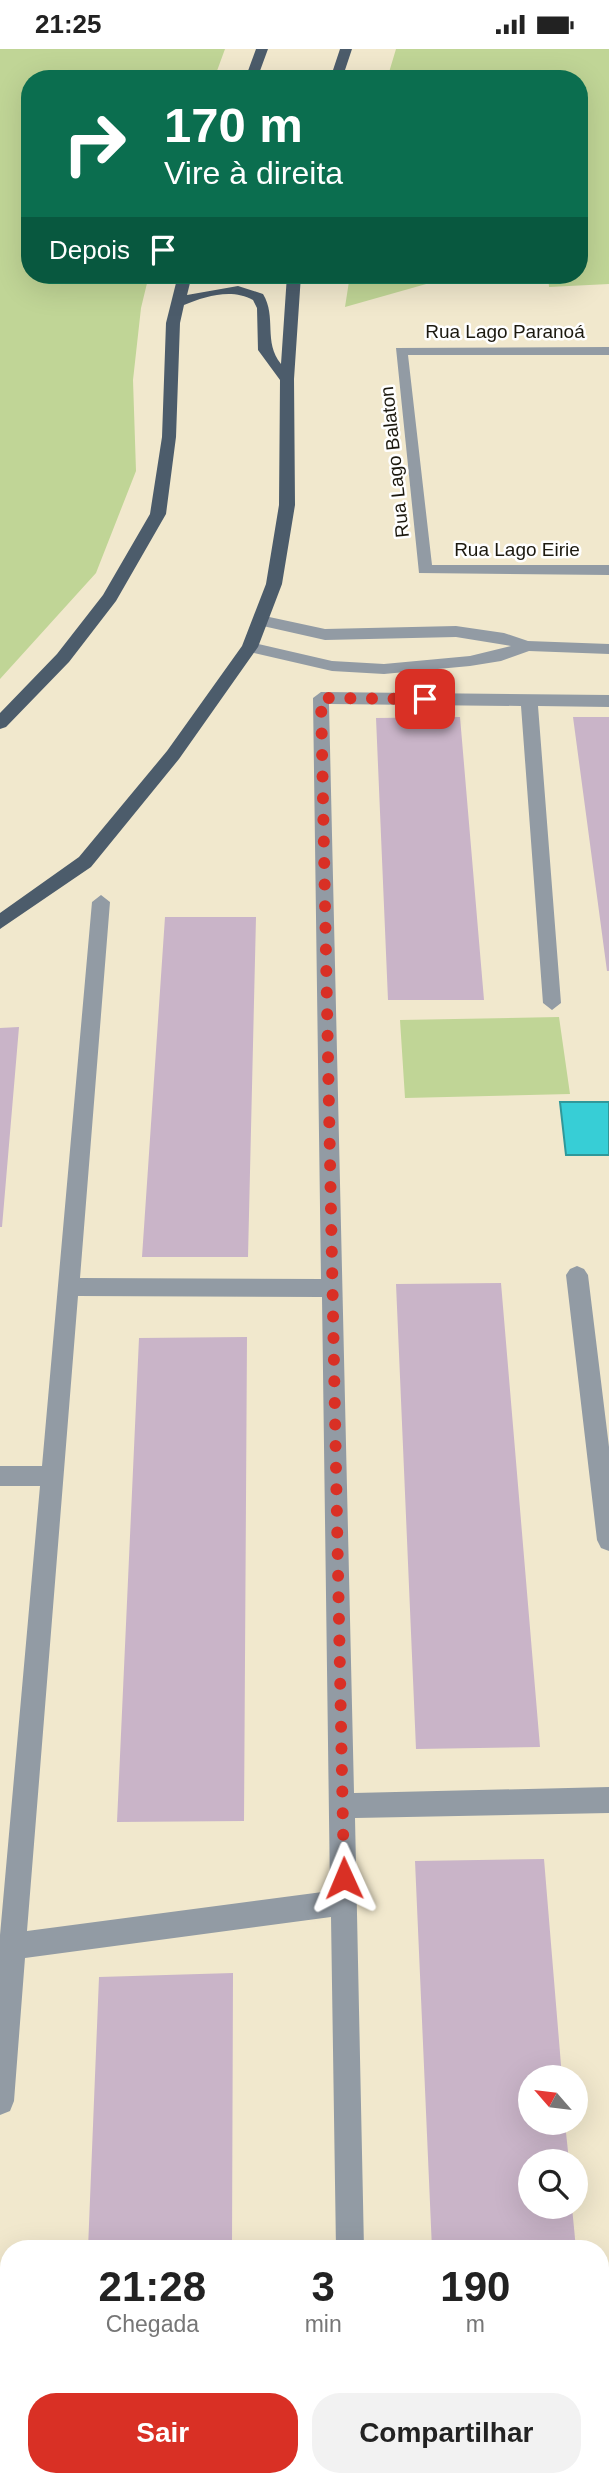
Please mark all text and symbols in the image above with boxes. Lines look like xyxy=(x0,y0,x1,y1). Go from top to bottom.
text: 21:25 xyxy=(35,9,102,39)
icon: right xyxy=(49,98,140,189)
text: 170 m xyxy=(164,98,303,152)
text: Vire à direita xyxy=(164,155,343,191)
icon: arrive xyxy=(144,231,182,269)
text: Depois xyxy=(49,235,130,265)
street label: Rua Lago Paranoá xyxy=(425,321,585,342)
street label: Rua Lago Balaton xyxy=(376,385,413,539)
street label: Rua Lago Eirie xyxy=(454,539,580,560)
pin xyxy=(395,669,455,729)
icon: arrive xyxy=(406,680,444,718)
position arrow xyxy=(307,1841,381,1915)
north arrow xyxy=(518,2065,588,2135)
map controls xyxy=(518,2065,588,2219)
button: search xyxy=(518,2149,588,2219)
text: 21:28 xyxy=(99,2263,206,2310)
text: 3 xyxy=(311,2263,335,2310)
text: 190 xyxy=(440,2263,510,2310)
text: Chegada xyxy=(106,2311,199,2337)
text: min xyxy=(305,2311,342,2337)
text: m xyxy=(466,2311,485,2337)
button: Sair xyxy=(28,2393,298,2473)
button: Compartilhar xyxy=(312,2393,581,2473)

